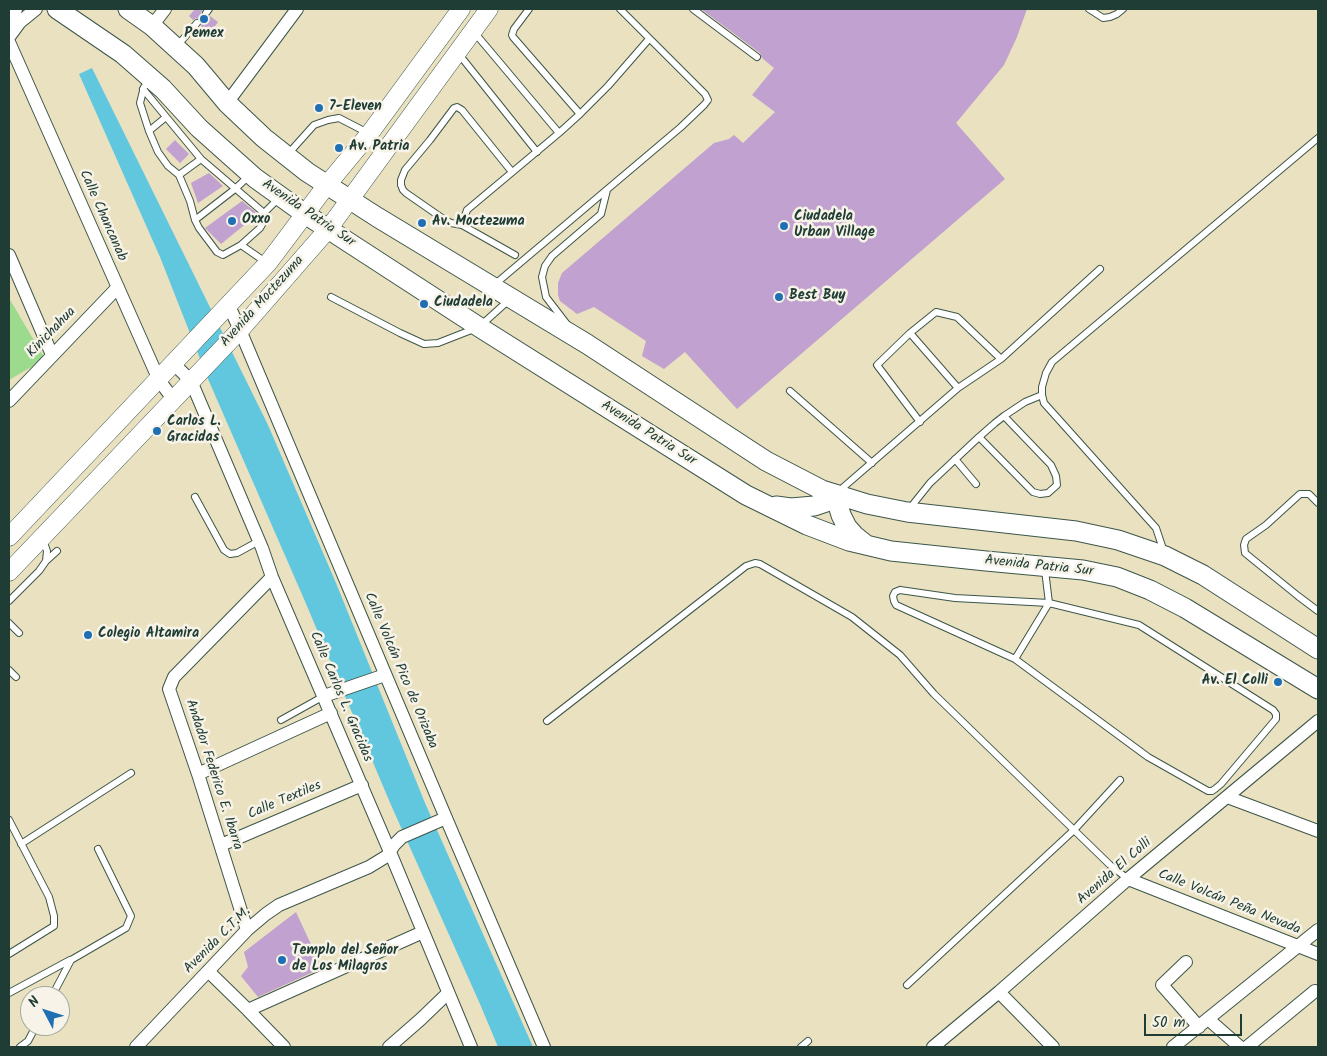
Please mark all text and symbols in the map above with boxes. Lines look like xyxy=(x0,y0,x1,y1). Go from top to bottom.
marker: Pemex xyxy=(198,13,210,25)
place label: Pemex xyxy=(184,27,224,43)
place label: 7-Eleven xyxy=(329,100,382,116)
marker: 7-Eleven xyxy=(313,102,325,114)
place label: Av. Patria xyxy=(349,140,409,156)
marker: Av. Patria xyxy=(333,142,345,154)
street label: Calle Chancanab xyxy=(74,168,130,264)
street label: Avenida Patria Sur xyxy=(258,177,358,251)
place label: Ciudadela Urban Village xyxy=(794,210,875,242)
place label: Oxxo xyxy=(242,213,270,229)
marker: Oxxo xyxy=(226,215,238,227)
place label: Av. Moctezuma xyxy=(432,215,525,231)
marker: Av. Moctezuma xyxy=(416,217,428,229)
marker: Ciudadela Urban Village xyxy=(778,220,790,232)
street label: Avenida Moctezuma xyxy=(218,253,308,351)
place label: Best Buy xyxy=(789,289,846,305)
marker: Best Buy xyxy=(773,291,785,303)
place label: Ciudadela xyxy=(434,296,493,312)
marker: Ciudadela xyxy=(418,298,430,310)
street label: Kinichahua xyxy=(24,304,80,362)
street label: Avenida Patria Sur xyxy=(597,398,699,470)
place label: Carlos L. Gracidas xyxy=(167,415,221,448)
marker: Carlos L. Gracidas xyxy=(151,425,163,437)
street label: Avenida Patria Sur xyxy=(984,553,1094,581)
street label: Calle Volcán Pico de Orizaba xyxy=(359,590,441,752)
place label: Colegio Altamira xyxy=(98,627,199,643)
marker: Colegio Altamira xyxy=(82,629,94,641)
street label: Calle Carlos L. Gracidas xyxy=(305,629,375,765)
place label: Av. El Colli xyxy=(1202,674,1268,690)
marker: Av. El Colli xyxy=(1272,676,1284,688)
street label: Andador Federico E. Ibarra xyxy=(181,698,245,852)
street label: Calle Textiles xyxy=(246,778,324,824)
street label: Avenida El Colli xyxy=(1074,835,1156,909)
street label: Calle Volcán Peña Nevada xyxy=(1155,867,1303,939)
street label: Avenida C.T.M. xyxy=(181,904,255,978)
place label: Templo del Señor de Los Milagros xyxy=(292,944,398,976)
marker: Templo del Señor de Los Milagros xyxy=(276,954,288,966)
north arrow xyxy=(20,986,70,1036)
text: N xyxy=(23,992,46,1012)
scale bar xyxy=(1147,1004,1244,1036)
text: 50 m xyxy=(1152,1011,1186,1035)

